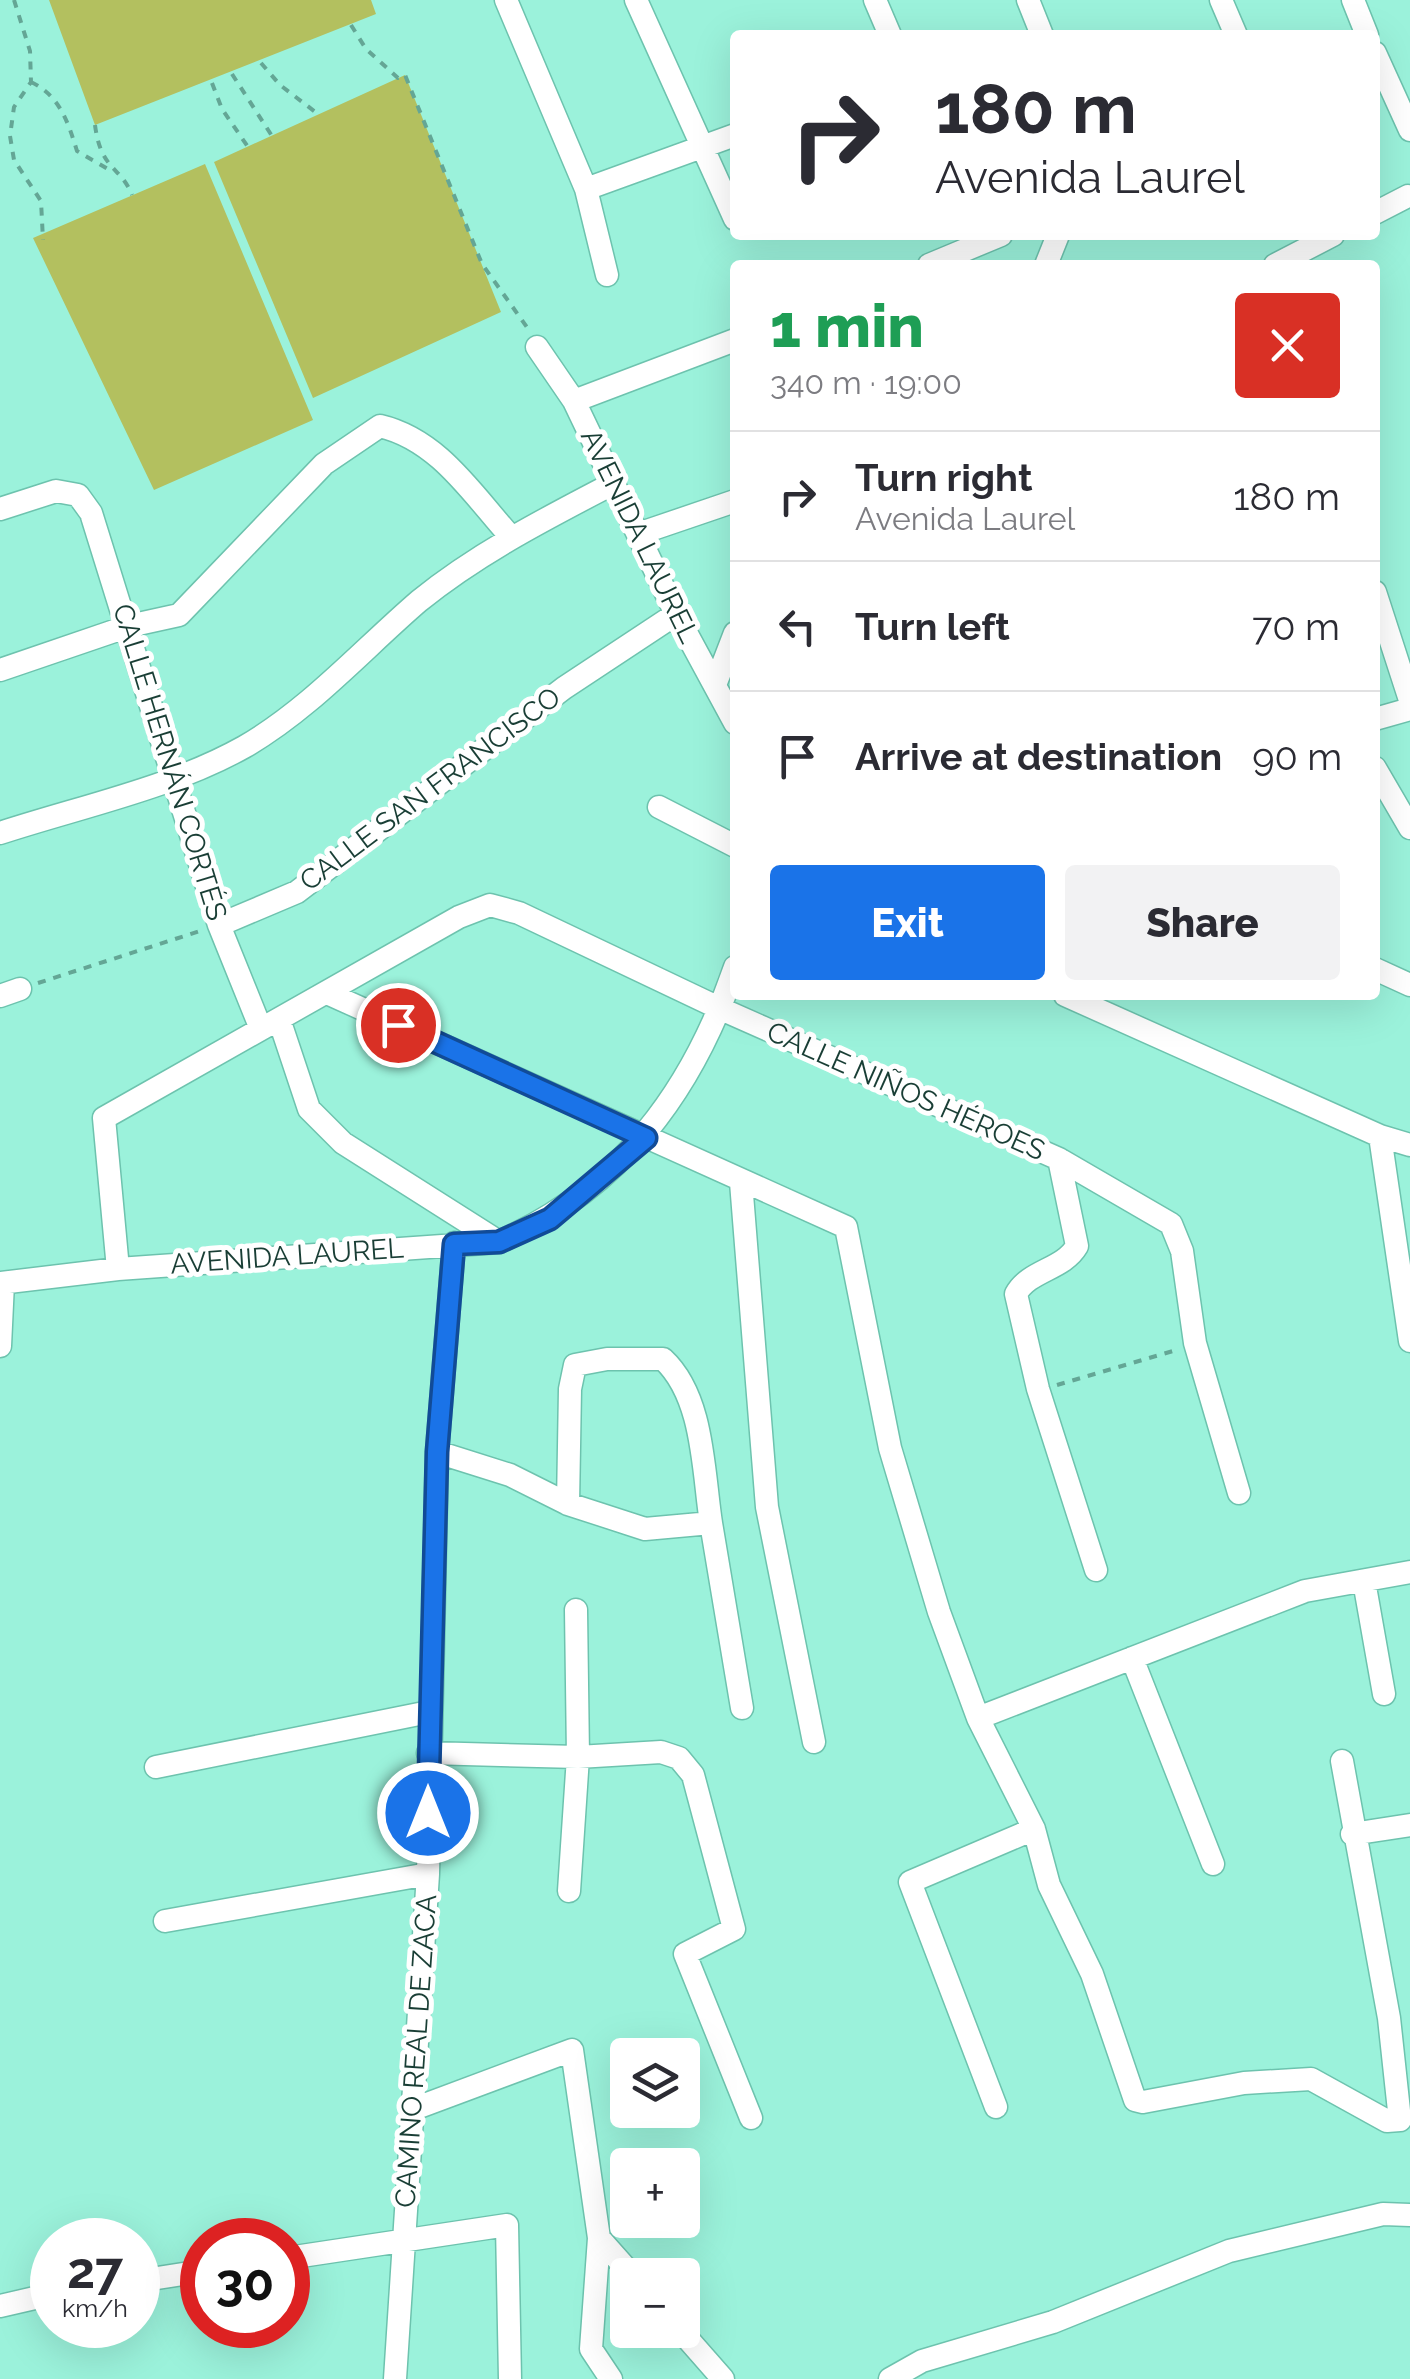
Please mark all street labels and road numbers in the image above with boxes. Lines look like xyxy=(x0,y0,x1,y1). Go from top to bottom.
street label: AVENIDA LAUREL xyxy=(574,424,706,648)
street label: CALLE HERNÁN CORTÉS xyxy=(106,600,234,924)
street label: CALLE SAN FRANCISCO xyxy=(293,680,567,898)
street label: CALLE NIÑOS HÉROES xyxy=(762,1014,1051,1167)
street label: AVENIDA LAUREL xyxy=(169,1231,405,1281)
street label: CAMINO REAL DE ZACA xyxy=(389,1893,443,2209)

